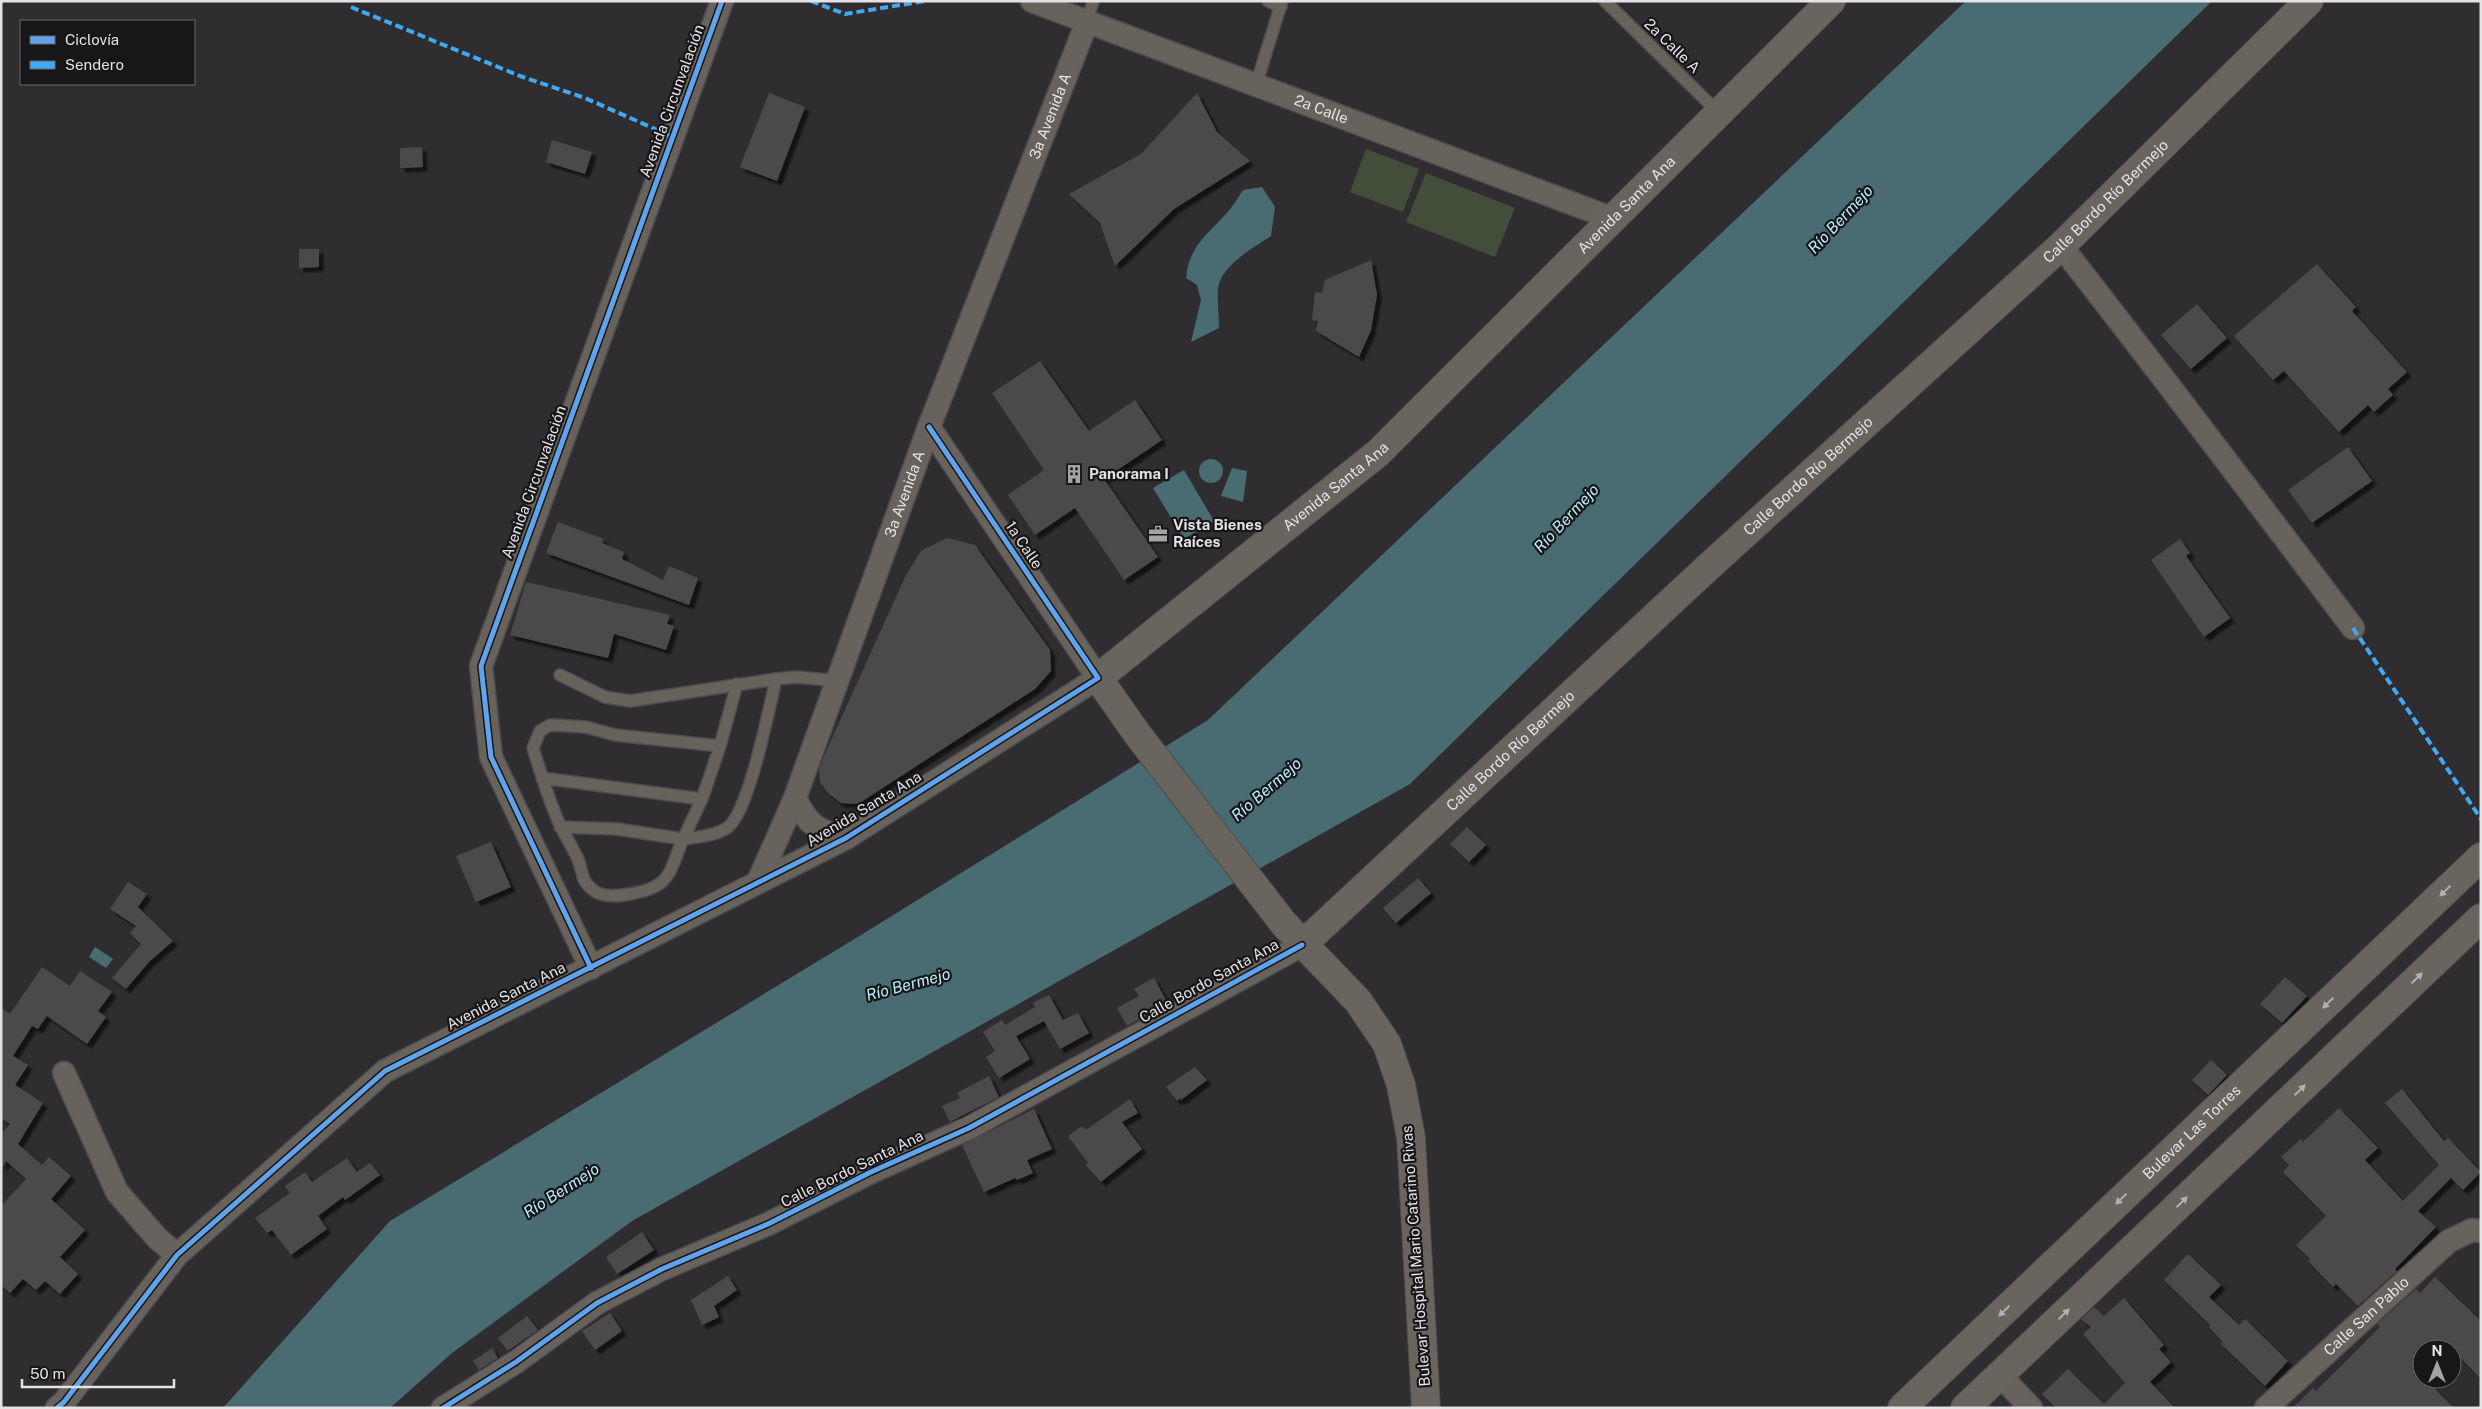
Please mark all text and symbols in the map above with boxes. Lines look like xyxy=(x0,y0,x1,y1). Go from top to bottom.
street label: 2a Calle A xyxy=(1641,15,1704,77)
legend xyxy=(20,20,195,85)
street label: Avenida Circunvalación xyxy=(636,22,707,180)
text: Ciclovía xyxy=(65,31,119,48)
text: Sendero xyxy=(65,56,124,73)
street label: 3a Avenida A xyxy=(1025,70,1074,161)
street label: 2a Calle xyxy=(1292,91,1351,127)
street label: Calle Bordo Río Bermejo xyxy=(2039,136,2172,266)
street label: Avenida Santa Ana xyxy=(1574,152,1678,257)
water label: Río Bermejo xyxy=(1804,181,1877,257)
street label: Avenida Circunvalación xyxy=(498,403,569,561)
street label: Calle Bordo Río Bermejo xyxy=(1740,413,1876,539)
street label: Avenida Santa Ana xyxy=(1279,439,1392,534)
street label: 3a Avenida A xyxy=(881,448,928,540)
building icon: Panorama I xyxy=(1063,463,1085,485)
place label: Panorama I xyxy=(1089,465,1169,482)
water label: Río Bermejo xyxy=(1530,480,1603,556)
place label: Vista Bienes Raíces xyxy=(1173,516,1262,550)
street label: 1a Calle xyxy=(1002,518,1046,572)
office icon: Vista Bienes Raíces xyxy=(1147,523,1169,545)
street label: Calle Bordo Río Bermejo xyxy=(1443,687,1578,814)
water label: Río Bermejo xyxy=(1227,754,1305,825)
street label: Avenida Santa Ana xyxy=(803,768,924,850)
one-way arrow xyxy=(2440,885,2452,897)
street label: Calle Bordo Santa Ana xyxy=(1136,935,1281,1026)
street label: Avenida Santa Ana xyxy=(444,958,568,1033)
water label: Río Bermejo xyxy=(864,964,953,1005)
one-way arrow xyxy=(2411,972,2423,984)
one-way arrow xyxy=(2322,997,2334,1009)
street label: Bulevar Las Torres xyxy=(2139,1081,2244,1182)
one-way arrow xyxy=(2293,1084,2305,1096)
street label: Bulevar Hospital Mario Catarino Rivas xyxy=(1398,1125,1433,1387)
street label: Calle Bordo Santa Ana xyxy=(778,1127,926,1210)
water label: Río Bermejo xyxy=(520,1159,603,1222)
one-way arrow xyxy=(2116,1193,2128,1205)
one-way arrow xyxy=(2175,1196,2187,1208)
street label: Calle San Pablo xyxy=(2320,1273,2412,1359)
one-way arrow xyxy=(1998,1305,2010,1317)
one-way arrow xyxy=(2058,1308,2070,1320)
north arrow xyxy=(2412,1339,2462,1389)
text: N xyxy=(2432,1343,2442,1359)
scale bar xyxy=(22,1356,175,1388)
text: 50 m xyxy=(30,1365,65,1382)

